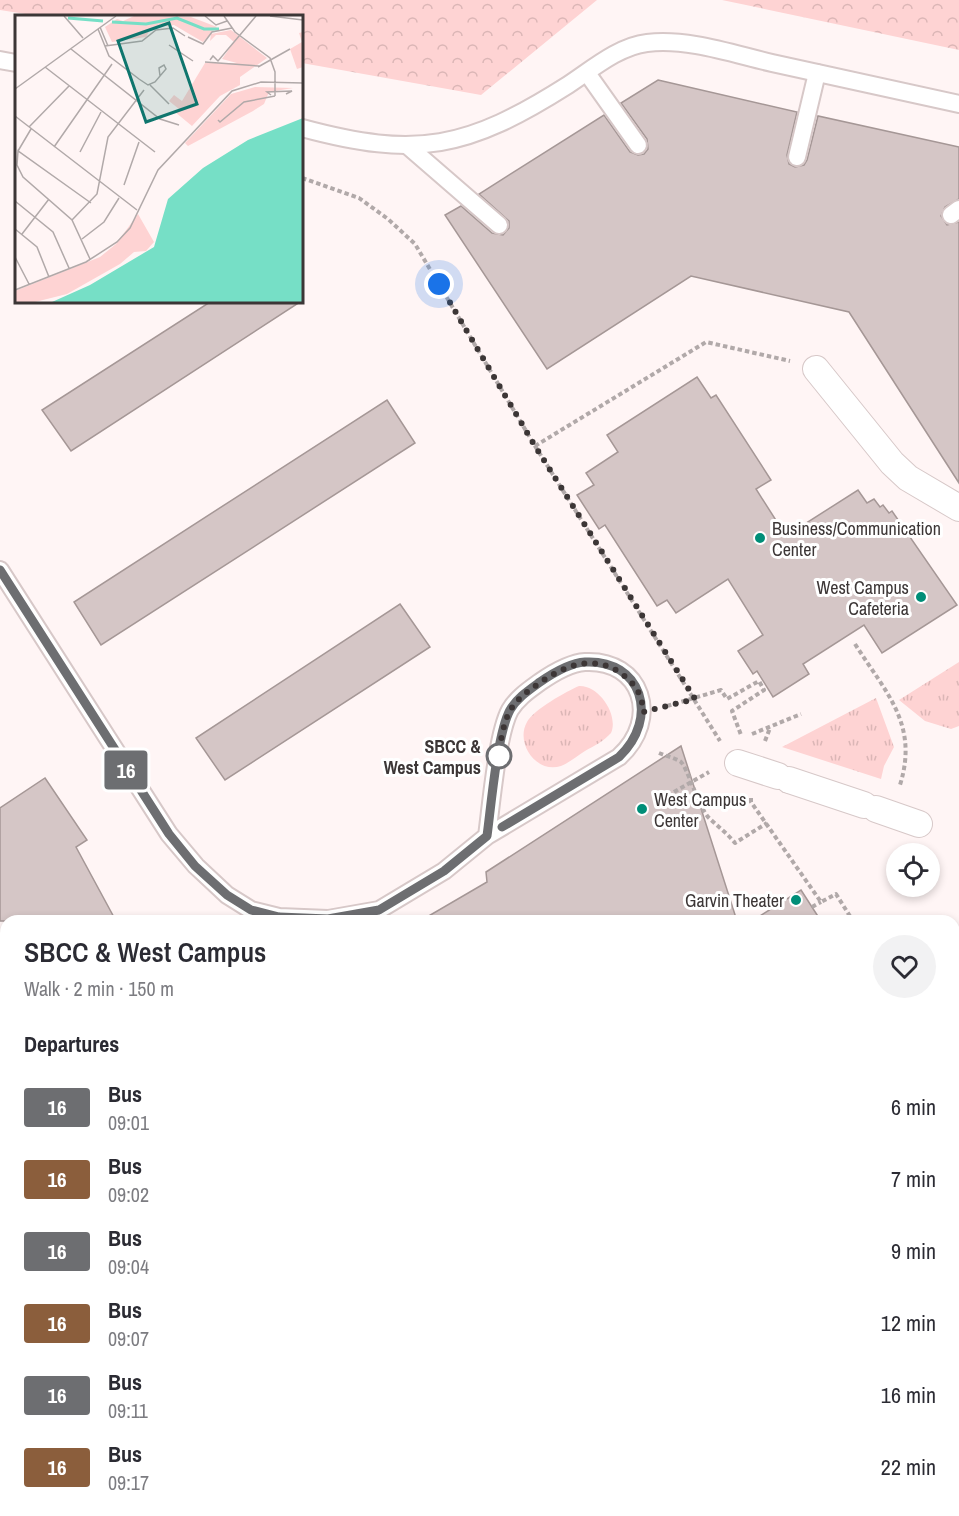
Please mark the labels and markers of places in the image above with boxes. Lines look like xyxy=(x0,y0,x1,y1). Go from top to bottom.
place label: Business/Communication Center xyxy=(772,516,941,562)
marker: Business/Communication Center xyxy=(753,531,767,545)
place label: West Campus Cafeteria xyxy=(817,575,909,621)
marker: West Campus Cafeteria xyxy=(914,590,928,604)
place label: SBCC & West Campus xyxy=(384,734,481,780)
marker: SBCC & West Campus xyxy=(486,743,512,769)
place label: West Campus Center xyxy=(654,787,746,833)
marker: West Campus Center xyxy=(635,802,649,816)
place label: Garvin Theater xyxy=(685,888,784,913)
marker: Garvin Theater xyxy=(789,893,803,907)

